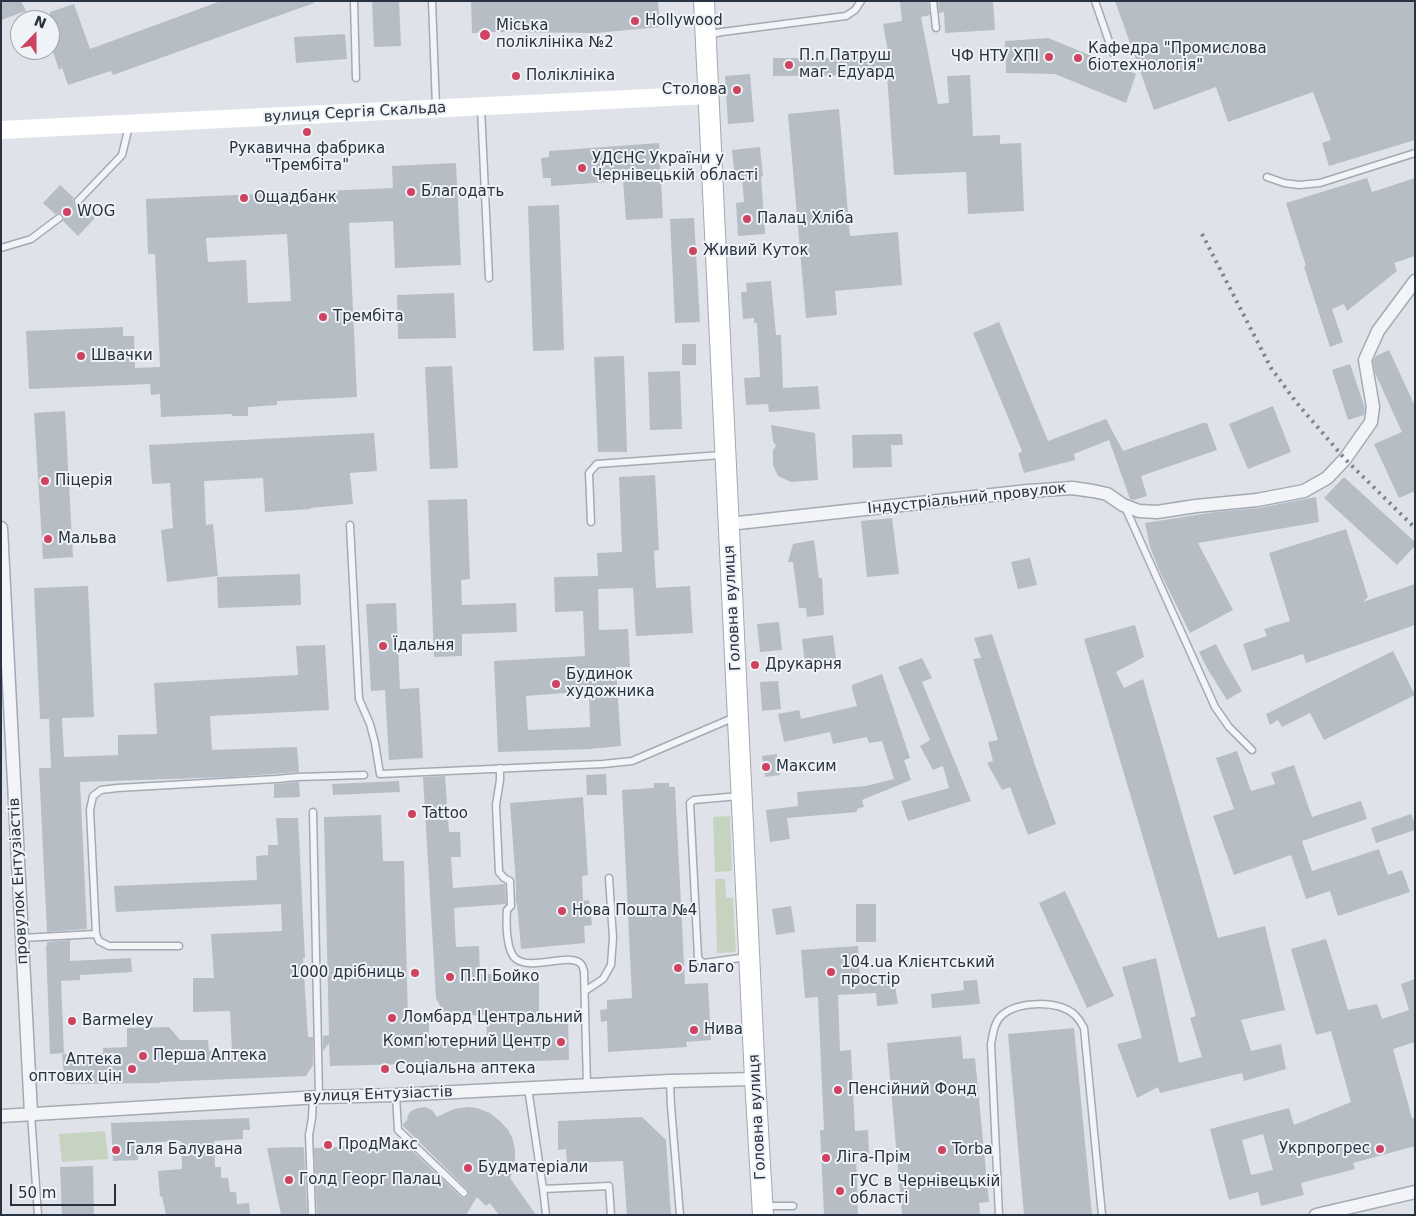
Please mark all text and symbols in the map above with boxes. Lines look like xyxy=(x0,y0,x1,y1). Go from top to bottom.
north arrow xyxy=(10,10,60,60)
text: N xyxy=(32,12,49,32)
place label: Hollywood xyxy=(645,12,723,30)
marker: Hollywood xyxy=(629,15,641,27)
place label: Міська поліклініка №2 xyxy=(496,17,614,52)
marker: Міська поліклініка №2 xyxy=(478,28,492,42)
place label: Кафедра "Промислова біотехнологія" xyxy=(1088,40,1267,75)
place label: П.п Патруш маг. Едуард xyxy=(799,47,895,82)
place label: ЧФ НТУ ХПІ xyxy=(951,48,1039,66)
marker: ЧФ НТУ ХПІ xyxy=(1043,51,1055,63)
marker: Кафедра "Промислова біотехнологія" xyxy=(1072,52,1084,64)
marker: П.п Патруш маг. Едуард xyxy=(783,59,795,71)
place label: Поліклініка xyxy=(526,67,615,85)
marker: Поліклініка xyxy=(510,70,522,82)
place label: Столова xyxy=(662,81,727,99)
marker: Столова xyxy=(731,84,743,96)
street label: вулиця Сергія Скальда xyxy=(263,99,447,127)
marker: Рукавична фабрика "Трембіта" xyxy=(301,126,313,138)
place label: Рукавична фабрика "Трембіта" xyxy=(229,140,385,175)
place label: УДСНС України у Чернівецькій області xyxy=(592,150,758,185)
marker: УДСНС України у Чернівецькій області xyxy=(576,162,588,174)
place label: Благодать xyxy=(421,183,504,201)
marker: Благодать xyxy=(405,186,417,198)
place label: Ощадбанк xyxy=(254,189,337,207)
marker: Ощадбанк xyxy=(238,192,250,204)
place label: WOG xyxy=(77,203,115,221)
marker: WOG xyxy=(61,206,73,218)
place label: Палац Хліба xyxy=(757,210,854,228)
marker: Палац Хліба xyxy=(741,213,753,225)
place label: Живий Куток xyxy=(703,242,809,260)
marker: Живий Куток xyxy=(687,245,699,257)
place label: Трембіта xyxy=(333,308,404,326)
marker: Трембіта xyxy=(317,311,329,323)
place label: Швачки xyxy=(91,347,153,365)
marker: Швачки xyxy=(75,350,87,362)
place label: Піцерія xyxy=(55,472,113,490)
marker: Піцерія xyxy=(39,475,51,487)
street label: Індустріальний провулок xyxy=(867,480,1067,518)
place label: Мальва xyxy=(58,530,117,548)
marker: Мальва xyxy=(42,533,54,545)
street label: Головна вулиця xyxy=(721,545,745,671)
place label: Їдальня xyxy=(393,637,454,655)
marker: Їдальня xyxy=(377,640,389,652)
place label: Друкарня xyxy=(765,656,842,674)
marker: Друкарня xyxy=(749,659,761,671)
place label: Будинок художника xyxy=(566,666,655,701)
marker: Будинок художника xyxy=(550,678,562,690)
place label: Максим xyxy=(776,758,837,776)
marker: Максим xyxy=(760,761,772,773)
street label: провулок Ентузіастів xyxy=(6,797,32,965)
place label: Tattoo xyxy=(422,805,468,823)
marker: Tattoo xyxy=(406,808,418,820)
place label: Нова Пошта №4 xyxy=(572,902,697,920)
marker: Нова Пошта №4 xyxy=(556,905,568,917)
place label: 104.ua Клієнтський простір xyxy=(841,954,995,989)
place label: Благо xyxy=(688,959,734,977)
marker: Благо xyxy=(672,962,684,974)
place label: 1000 дрібниць xyxy=(290,964,405,982)
marker: 104.ua Клієнтський простір xyxy=(825,966,837,978)
marker: 1000 дрібниць xyxy=(409,967,421,979)
place label: П.П Бойко xyxy=(460,968,540,986)
marker: П.П Бойко xyxy=(444,971,456,983)
place label: Ломбард Центральний xyxy=(402,1009,583,1027)
place label: Barmeley xyxy=(82,1012,153,1030)
marker: Ломбард Центральний xyxy=(386,1012,398,1024)
marker: Barmeley xyxy=(66,1015,78,1027)
place label: Нива xyxy=(704,1021,743,1039)
marker: Нива xyxy=(688,1024,700,1036)
place label: Комп'ютерний Центр xyxy=(383,1033,551,1051)
marker: Комп'ютерний Центр xyxy=(555,1036,567,1048)
place label: Перша Аптека xyxy=(153,1047,267,1065)
marker: Перша Аптека xyxy=(137,1050,149,1062)
place label: Аптека оптових цін xyxy=(29,1051,122,1086)
street label: Головна вулиця xyxy=(746,1054,770,1180)
place label: Соціальна аптека xyxy=(395,1060,536,1078)
marker: Аптека оптових цін xyxy=(126,1063,138,1075)
marker: Соціальна аптека xyxy=(379,1063,391,1075)
place label: Пенсійний Фонд xyxy=(848,1081,977,1099)
street label: вулиця Ентузіастів xyxy=(303,1083,453,1107)
marker: Пенсійний Фонд xyxy=(832,1084,844,1096)
place label: ПродМакс xyxy=(338,1136,418,1154)
marker: ПродМакс xyxy=(322,1139,334,1151)
place label: Укрпрогрес xyxy=(1279,1140,1370,1158)
place label: Галя Балувана xyxy=(126,1141,243,1159)
place label: Torba xyxy=(952,1141,993,1159)
marker: Укрпрогрес xyxy=(1374,1143,1386,1155)
marker: Галя Балувана xyxy=(110,1144,122,1156)
marker: Torba xyxy=(936,1144,948,1156)
place label: Ліга-Прім xyxy=(836,1149,910,1167)
marker: Ліга-Прім xyxy=(820,1152,832,1164)
place label: Будматеріали xyxy=(478,1159,588,1177)
marker: Будматеріали xyxy=(462,1162,474,1174)
place label: Голд Георг Палац xyxy=(299,1171,441,1189)
place label: ГУС в Чернівецькій області xyxy=(850,1173,1000,1208)
scale bar xyxy=(12,1174,119,1206)
marker: Голд Георг Палац xyxy=(283,1174,295,1186)
text: 50 m xyxy=(18,1184,56,1202)
marker: ГУС в Чернівецькій області xyxy=(834,1185,846,1197)

